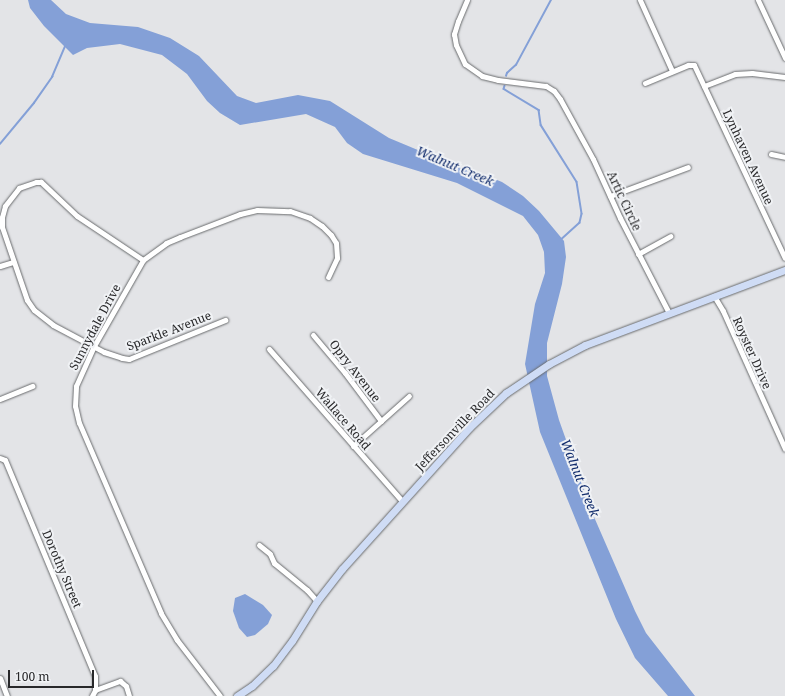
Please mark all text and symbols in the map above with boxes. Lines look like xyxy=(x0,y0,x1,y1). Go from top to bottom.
street label: Lynhaven Avenue xyxy=(720,107,776,207)
water label: Walnut Creek xyxy=(414,143,496,189)
street label: Artic Circle xyxy=(604,169,644,233)
street label: Sunnydale Drive xyxy=(66,282,124,372)
street label: Sparkle Avenue xyxy=(125,308,213,354)
street label: Royster Drive xyxy=(730,315,774,391)
street label: Opry Avenue xyxy=(326,337,384,405)
street label: Wallace Road xyxy=(312,385,374,453)
street label: Jeffersonville Road xyxy=(412,386,498,474)
water label: Walnut Creek xyxy=(557,437,603,519)
street label: Dorothy Street xyxy=(39,528,85,610)
scale bar xyxy=(10,662,96,688)
text: 100 m xyxy=(15,668,50,685)

